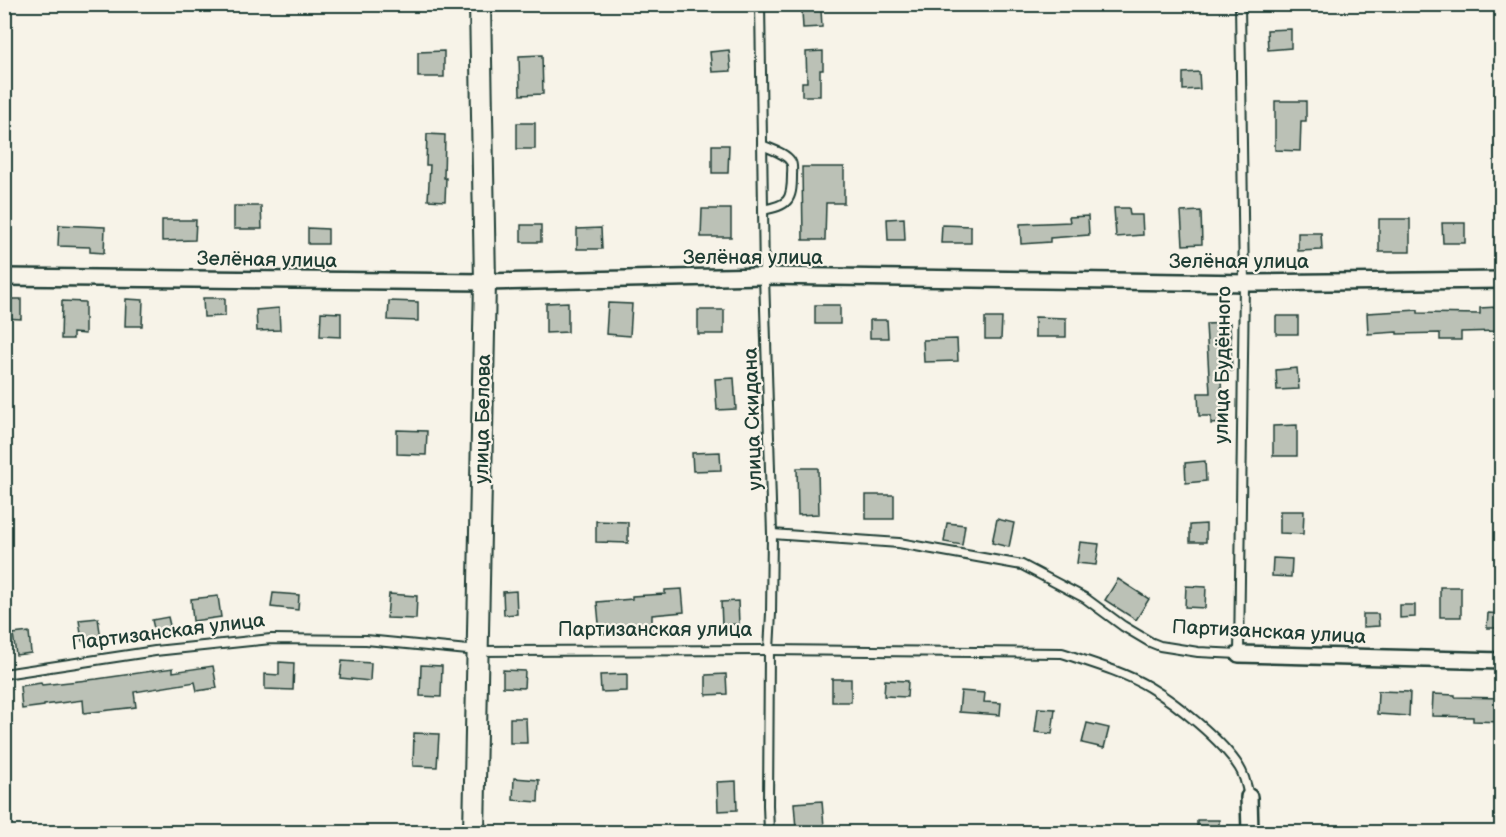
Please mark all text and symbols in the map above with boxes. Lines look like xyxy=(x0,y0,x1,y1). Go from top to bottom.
street label: Зелёная улица xyxy=(683,246,823,270)
street label: Зелёная улица xyxy=(197,247,337,273)
street label: Зелёная улица xyxy=(1169,250,1309,274)
street label: улица Будённого xyxy=(1210,286,1236,444)
street label: улица Скидана xyxy=(739,347,767,491)
street label: улица Белова xyxy=(470,354,496,484)
street label: Партизанская улица xyxy=(70,608,266,656)
street label: Партизанская улица xyxy=(1171,615,1367,649)
street label: Партизанская улица xyxy=(558,618,753,642)

